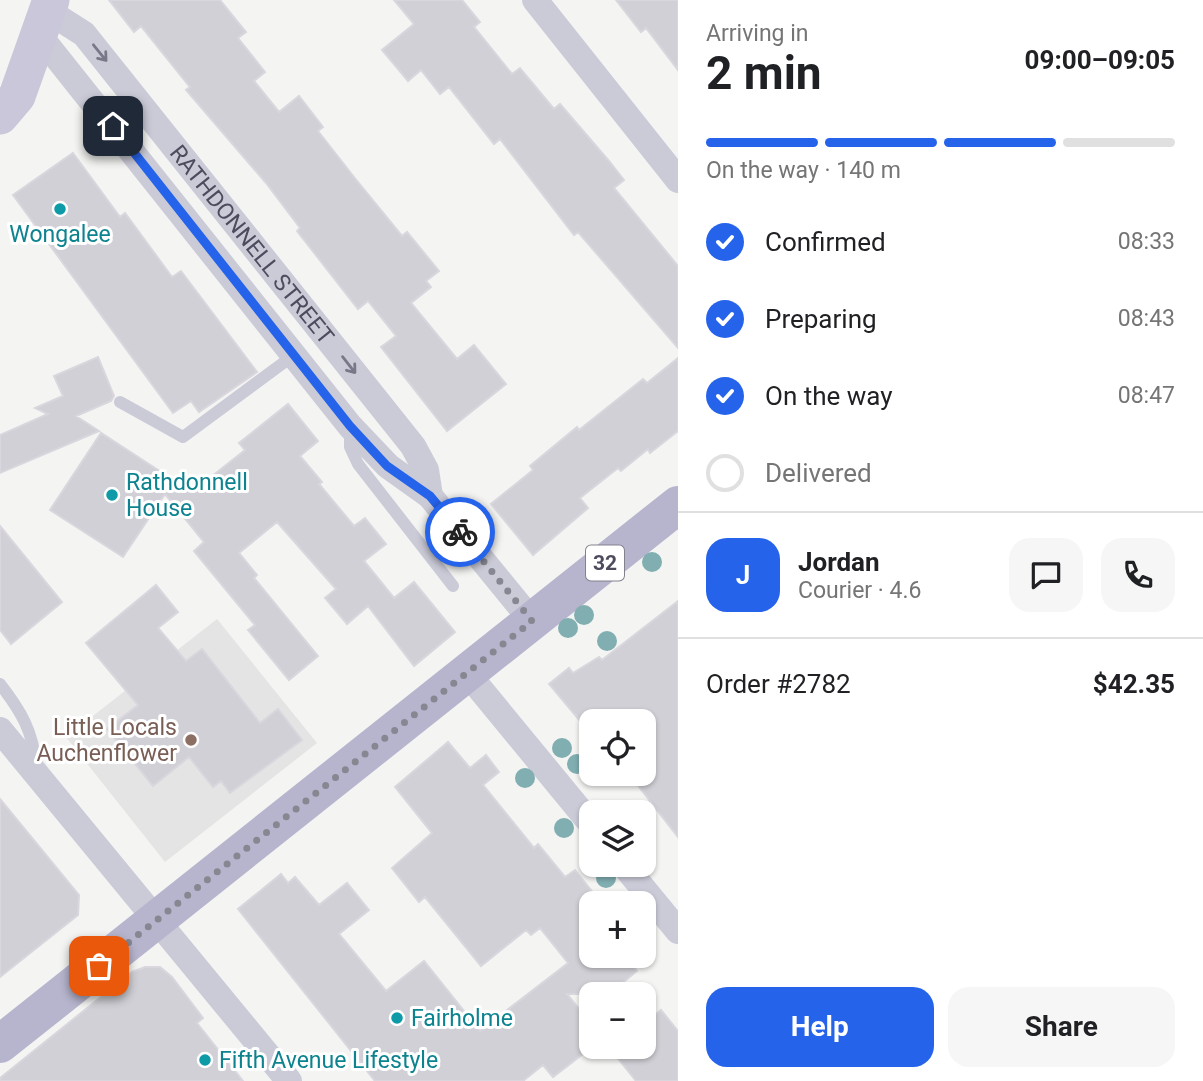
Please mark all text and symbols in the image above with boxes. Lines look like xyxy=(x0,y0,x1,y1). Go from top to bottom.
text: Arriving in xyxy=(706,20,809,47)
one-way arrow xyxy=(92,44,107,62)
text: 09:00–09:05 xyxy=(1025,45,1175,75)
text: 2 min xyxy=(706,46,822,100)
pin xyxy=(83,96,143,156)
icon: home xyxy=(94,107,132,145)
street label: RATHDONNELL STREET xyxy=(164,140,339,350)
text: On the way · 140 m xyxy=(706,157,901,184)
marker: Wongalee xyxy=(52,201,68,217)
place label: Wongalee xyxy=(9,221,111,248)
icon: check xyxy=(706,223,744,261)
text: Confirmed xyxy=(765,227,886,257)
text: 08:33 xyxy=(1118,228,1175,255)
icon: check xyxy=(706,300,744,338)
text: Preparing xyxy=(765,304,877,334)
text: 08:43 xyxy=(1118,305,1175,332)
one-way arrow xyxy=(341,356,357,374)
icon: check xyxy=(706,377,744,415)
text: On the way xyxy=(765,381,893,411)
text: 08:47 xyxy=(1118,382,1175,409)
text: Delivered xyxy=(765,458,872,488)
place label: Rathdonnell House xyxy=(126,469,248,522)
marker: Rathdonnell House xyxy=(104,487,120,503)
courier xyxy=(425,497,495,567)
icon: bike xyxy=(441,513,479,551)
button: chat xyxy=(1009,538,1083,612)
button: phone xyxy=(1101,538,1175,612)
road number: 32 xyxy=(586,546,624,580)
text: Jordan xyxy=(798,547,880,577)
text: J xyxy=(736,560,750,590)
text: Courier · 4.6 xyxy=(798,577,921,604)
text: Order #2782 xyxy=(706,669,851,699)
text: $42.35 xyxy=(1093,669,1175,699)
map controls xyxy=(579,709,656,1059)
button: locate xyxy=(579,709,656,786)
place label: Little Locals Auchenflower xyxy=(36,714,177,767)
marker: Little Locals Auchenflower xyxy=(183,732,199,748)
button: layers xyxy=(579,800,656,877)
button: + xyxy=(579,891,656,968)
pin xyxy=(69,936,129,996)
icon: bag xyxy=(80,947,118,985)
button: − xyxy=(579,982,656,1059)
button: Help xyxy=(706,987,934,1067)
button: Share xyxy=(948,987,1175,1067)
place label: Fairholme xyxy=(411,1005,513,1032)
marker: Fairholme xyxy=(389,1010,405,1026)
place label: Fifth Avenue Lifestyle xyxy=(219,1047,438,1074)
marker: Fifth Avenue Lifestyle xyxy=(197,1052,213,1068)

